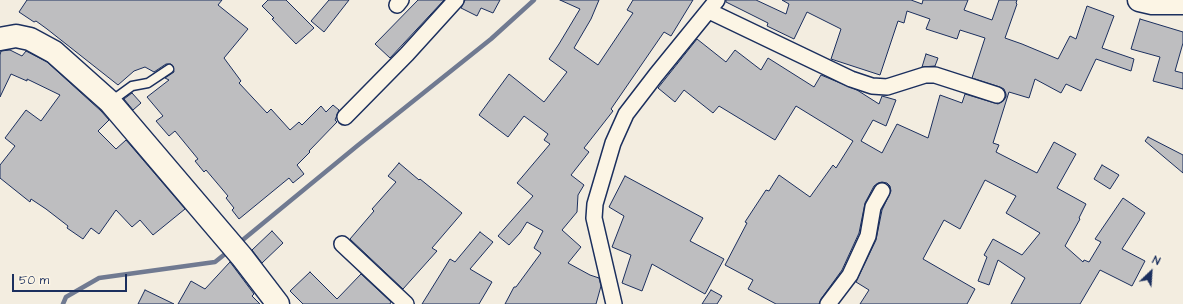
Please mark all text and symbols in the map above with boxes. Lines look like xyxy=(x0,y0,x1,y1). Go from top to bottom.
north arrow xyxy=(1131,252,1171,292)
text: N xyxy=(1150,252,1163,269)
scale bar xyxy=(14,266,129,292)
text: 50 m xyxy=(19,272,49,289)

